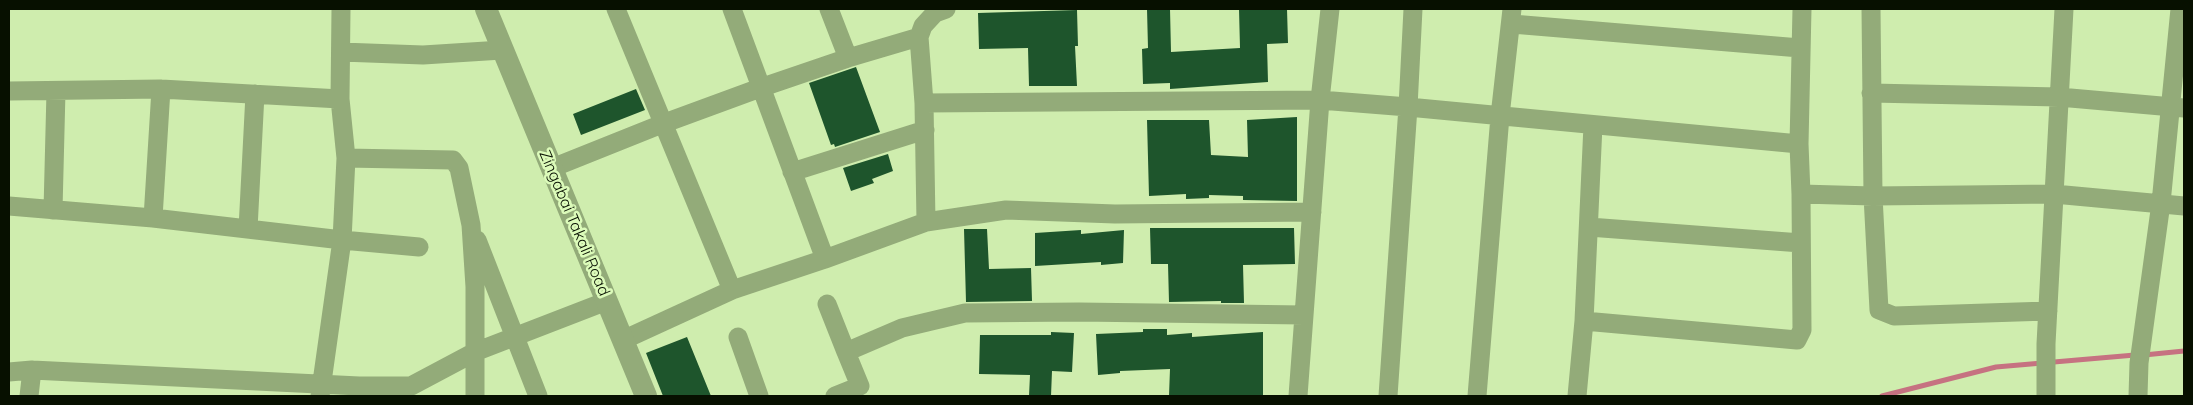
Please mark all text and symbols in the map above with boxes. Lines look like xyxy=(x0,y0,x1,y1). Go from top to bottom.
street label: Zingabai Takali Road xyxy=(535,147,613,299)

